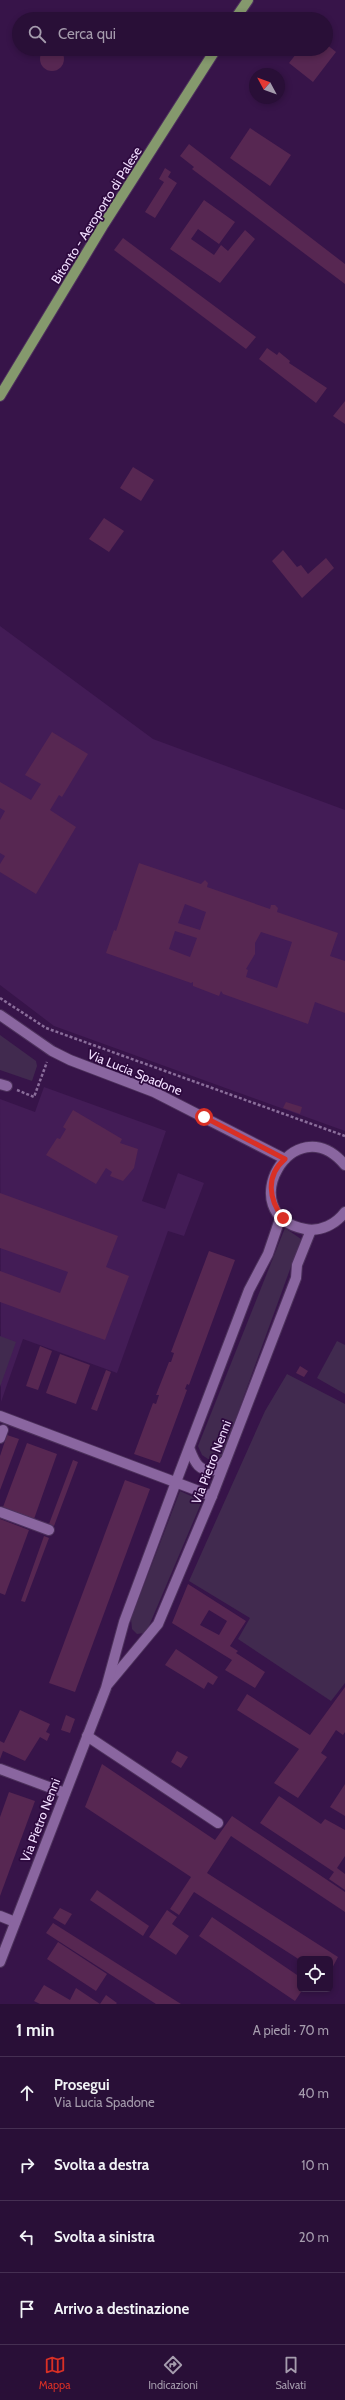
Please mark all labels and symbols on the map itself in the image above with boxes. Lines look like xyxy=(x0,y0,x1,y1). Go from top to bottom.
north arrow xyxy=(249,68,285,104)
street label: Bitonto - Aeroporto di Palese xyxy=(47,143,145,286)
street label: Via Lucia Spadone xyxy=(85,1046,185,1098)
route start xyxy=(195,1108,213,1126)
route end xyxy=(274,1209,292,1227)
street label: Via Pietro Nenni xyxy=(188,1418,234,1506)
street label: Via Pietro Nenni xyxy=(17,1776,63,1864)

